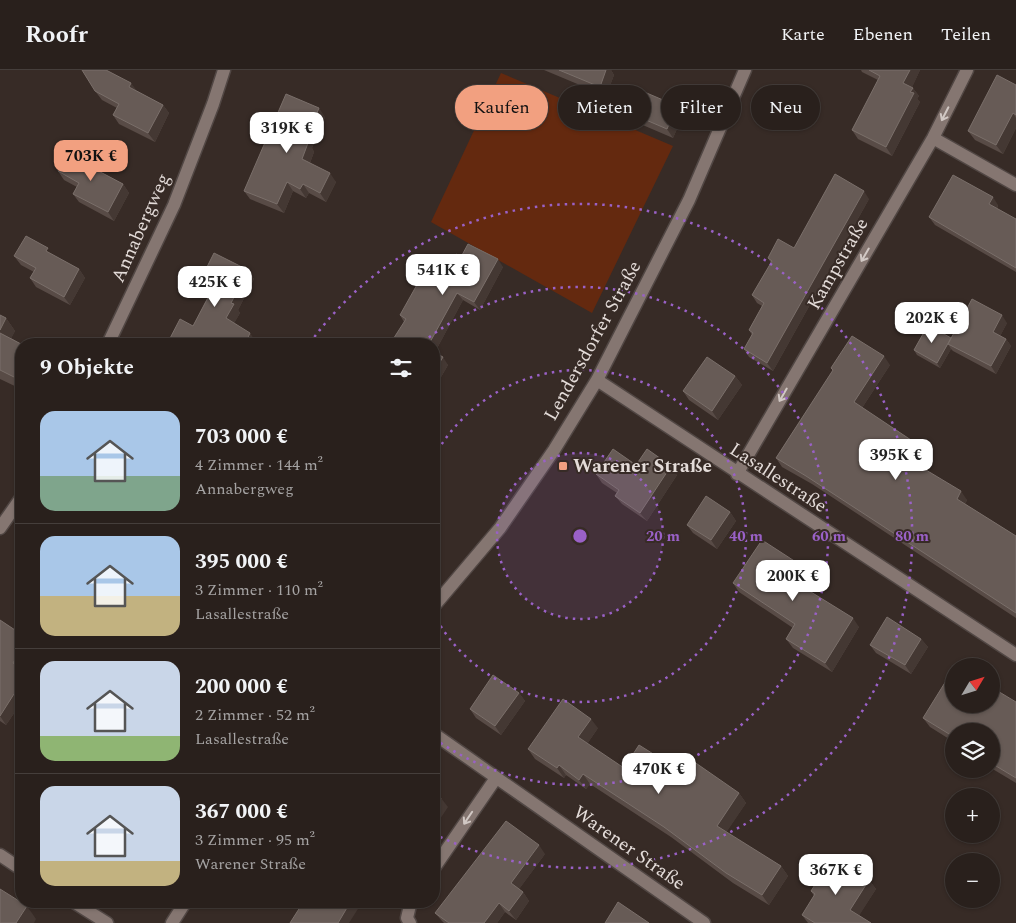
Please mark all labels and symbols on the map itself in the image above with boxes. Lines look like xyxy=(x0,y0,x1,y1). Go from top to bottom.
one-way arrow xyxy=(940,106,950,121)
pin: 319K € xyxy=(246,112,328,154)
pin: 703K € xyxy=(50,140,132,182)
street label: Annabergweg xyxy=(104,169,178,287)
street label: Kampstraße xyxy=(800,212,876,316)
one-way arrow xyxy=(860,247,870,262)
pin: 541K € xyxy=(402,254,484,296)
street label: Lendersdorfer Straße xyxy=(537,256,649,426)
pin: 425K € xyxy=(174,266,256,308)
pin: 202K € xyxy=(891,302,973,344)
one-way arrow xyxy=(778,388,788,402)
street label: Lasallestraße xyxy=(723,435,833,521)
pin: 395K € xyxy=(855,438,937,481)
place label: Warener Straße xyxy=(573,452,712,481)
marker: Warener Straße xyxy=(557,460,569,472)
text: 20 m xyxy=(646,525,681,548)
text: 40 m xyxy=(729,525,764,548)
text: 60 m xyxy=(812,525,847,548)
text: 80 m xyxy=(895,525,930,548)
centre of rings xyxy=(571,527,589,545)
pin: 200K € xyxy=(752,560,834,602)
north arrow xyxy=(945,658,1000,712)
pin: 470K € xyxy=(618,752,700,795)
street label: Warener Straße xyxy=(567,798,691,898)
one-way arrow xyxy=(463,811,473,825)
pin: 367K € xyxy=(795,854,877,896)

